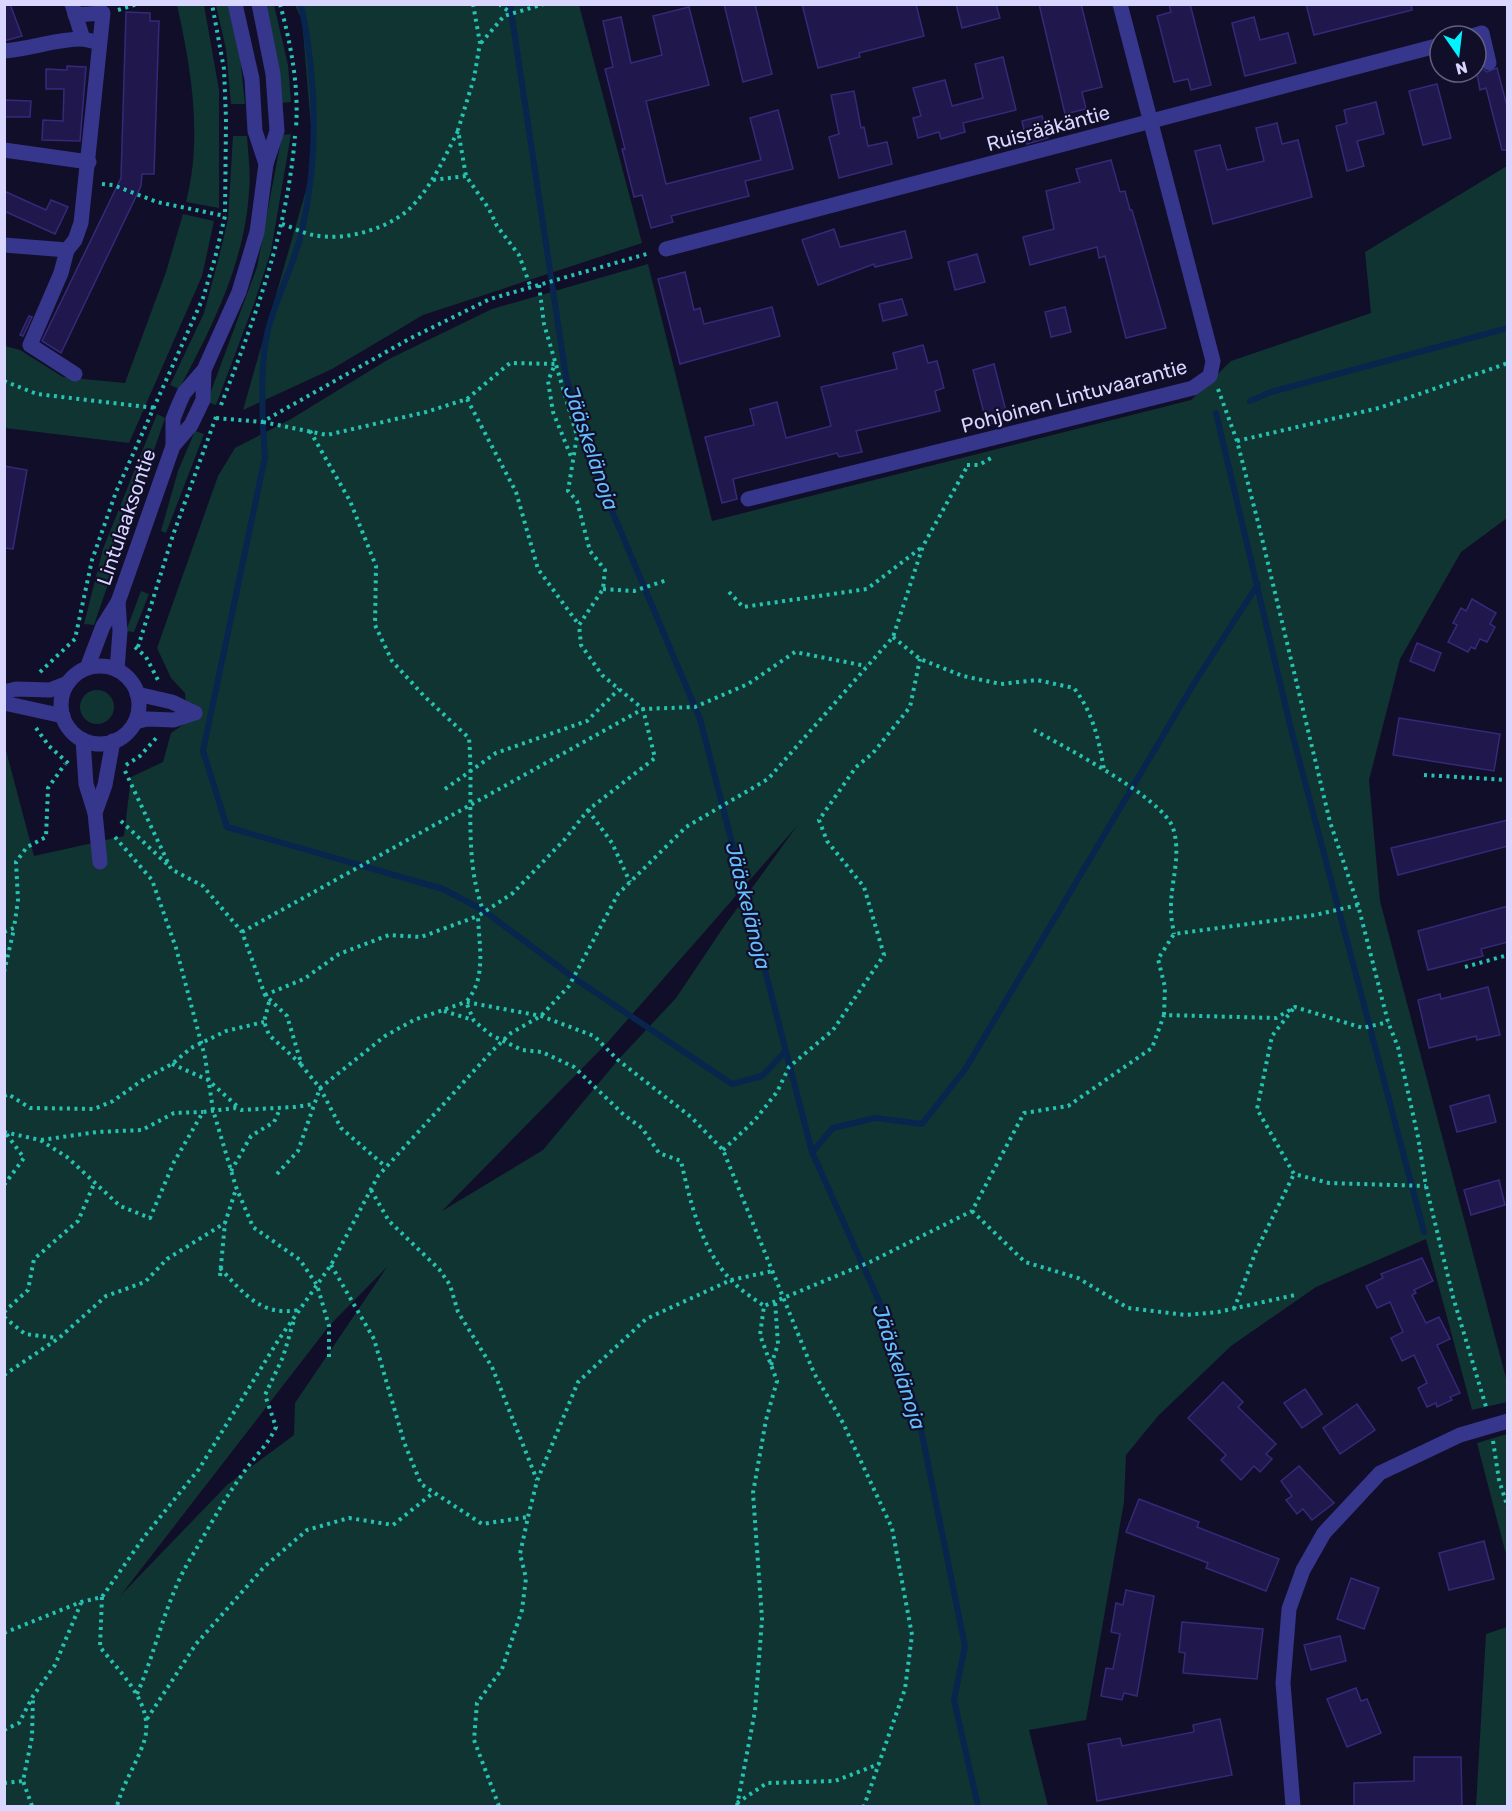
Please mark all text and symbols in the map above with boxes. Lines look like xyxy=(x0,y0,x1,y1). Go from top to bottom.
north arrow xyxy=(1428,24,1488,84)
text: N xyxy=(1454,57,1469,79)
street label: Ruisrääkäntie xyxy=(984,100,1112,156)
street label: Pohjoinen Lintuvaarantie xyxy=(958,354,1190,438)
water label: Jääskelänoja xyxy=(558,382,625,514)
street label: Lintulaaksontie xyxy=(91,446,161,588)
water label: Jääskelänoja xyxy=(721,840,776,972)
water label: Jääskelänoja xyxy=(867,1301,932,1433)

